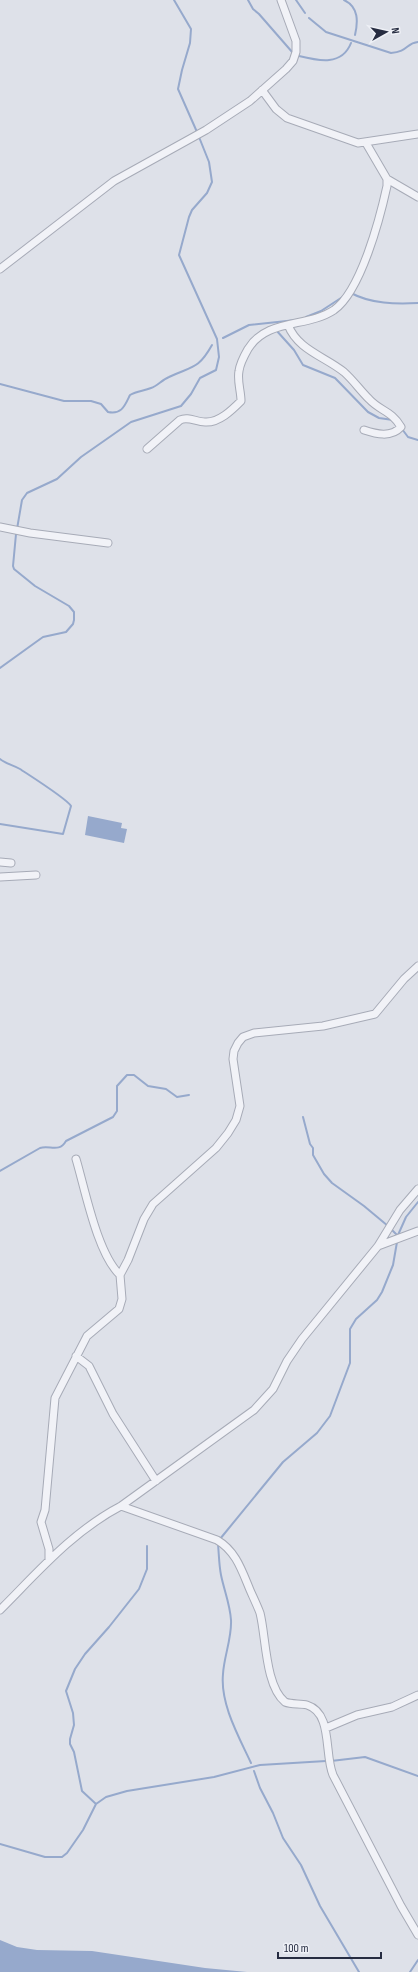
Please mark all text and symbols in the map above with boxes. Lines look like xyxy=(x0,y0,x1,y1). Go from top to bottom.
north arrow xyxy=(366,12,406,52)
text: N xyxy=(389,27,402,35)
scale bar xyxy=(278,1934,381,1960)
text: 100 m xyxy=(284,1941,309,1956)

